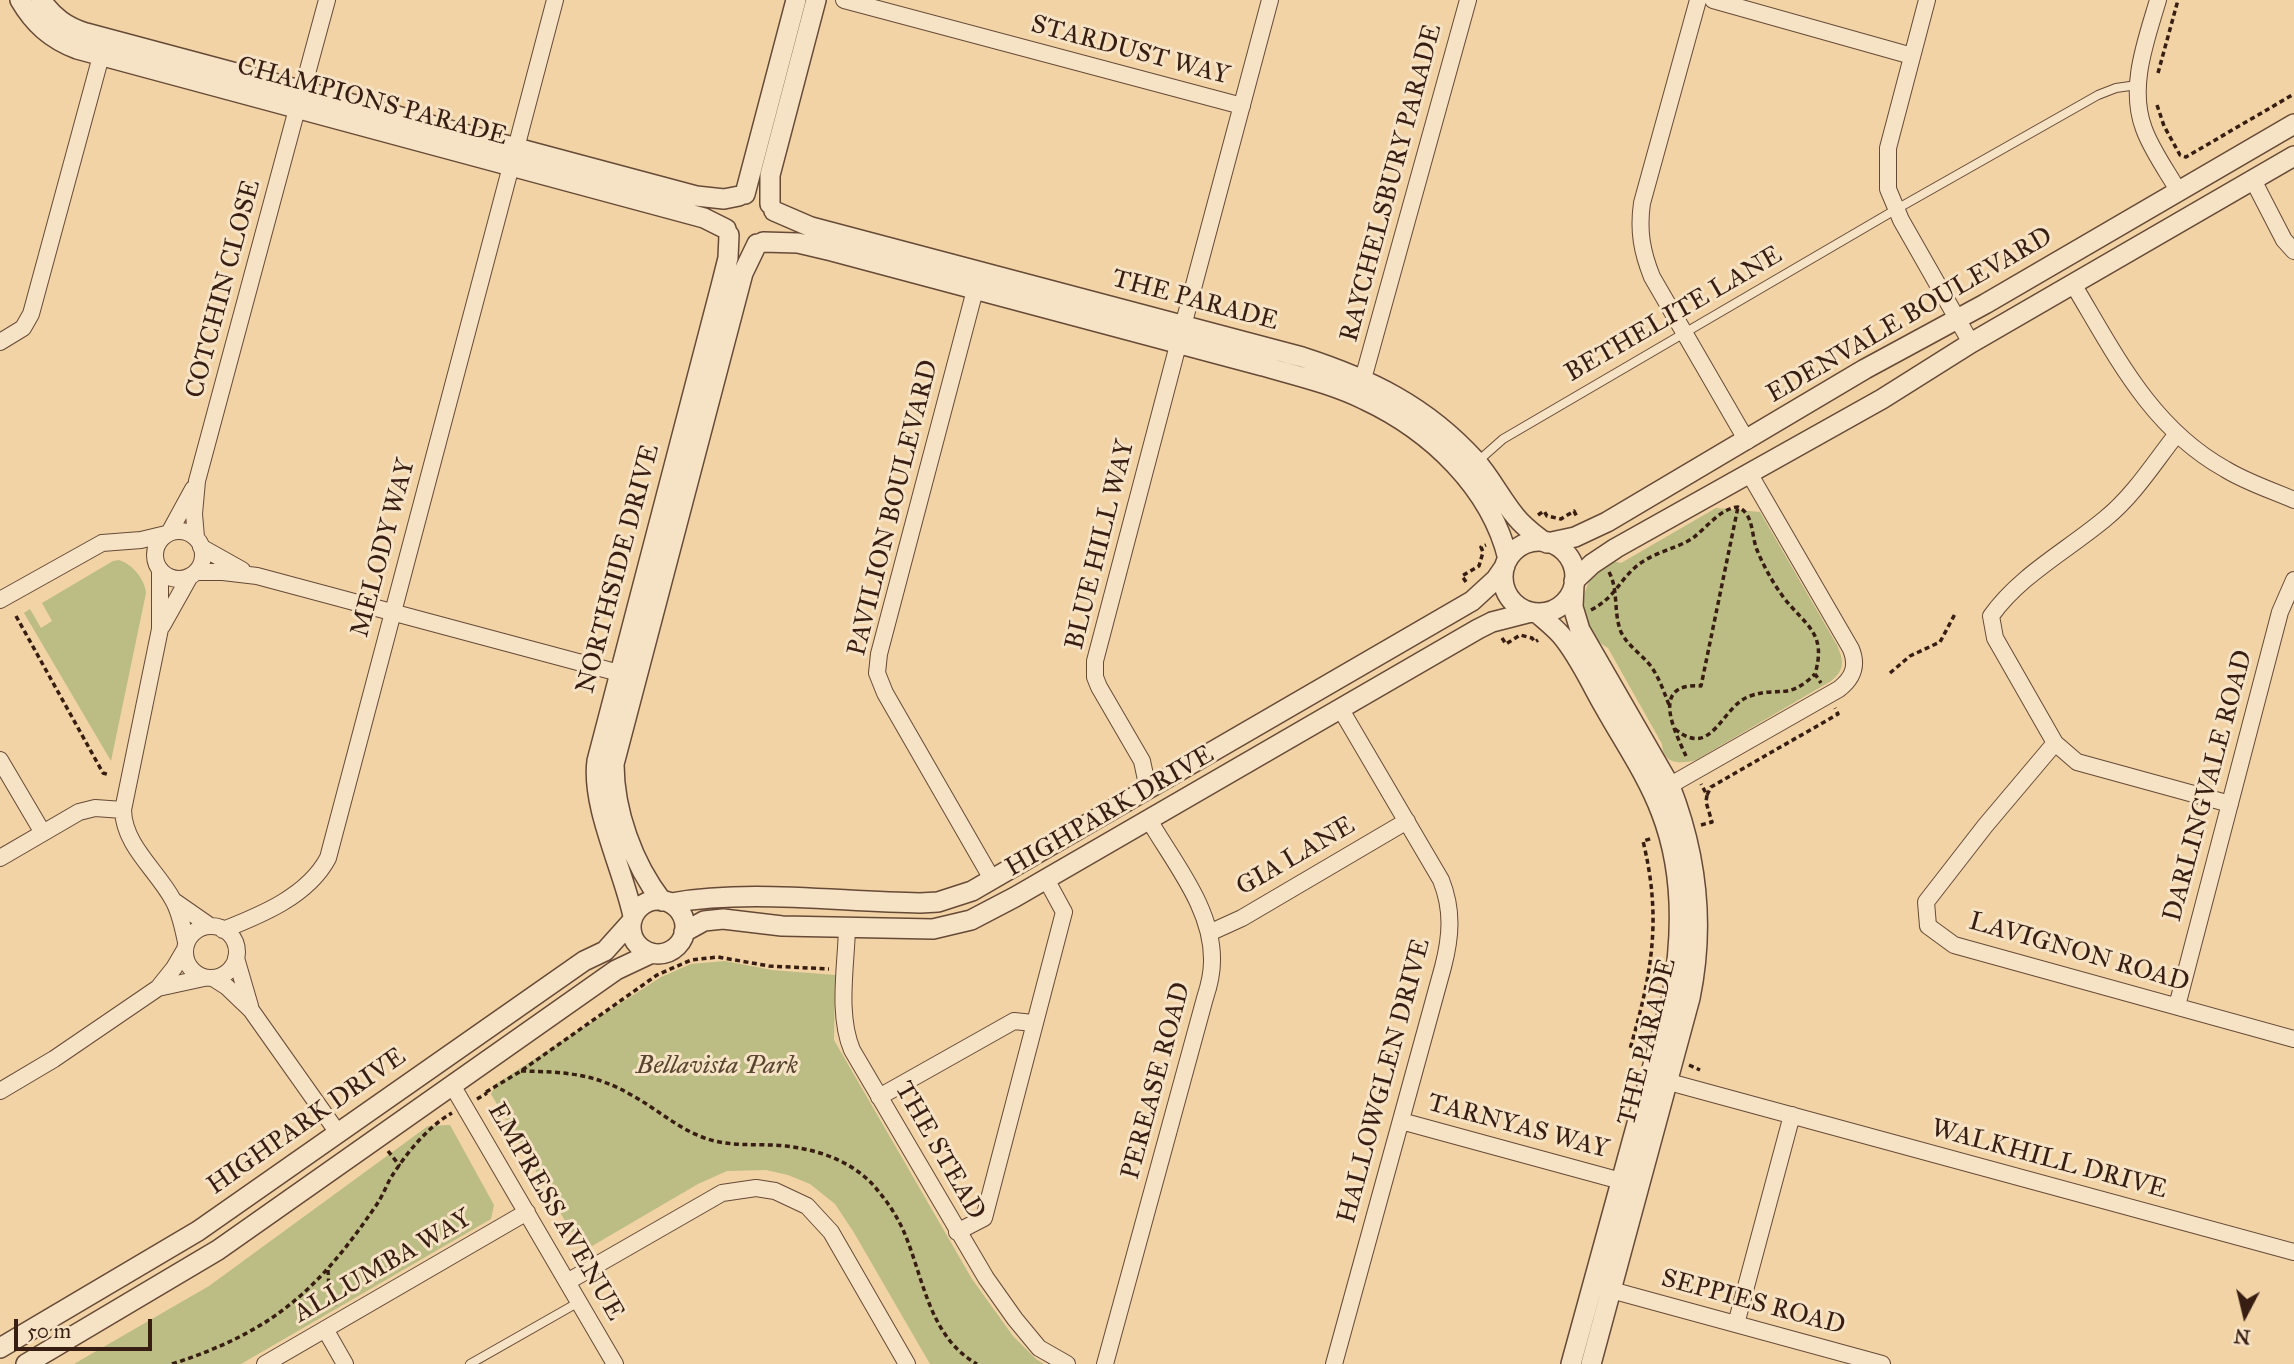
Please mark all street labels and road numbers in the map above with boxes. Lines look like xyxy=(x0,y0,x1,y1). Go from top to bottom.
street label: STARDUST WAY xyxy=(1027,10,1233,92)
street label: RAYCHELSBURY PARADE xyxy=(1335,21,1449,345)
street label: CHAMPIONS PARADE xyxy=(233,51,511,153)
street label: COTCHIN CLOSE xyxy=(180,176,268,402)
street label: EDENVALE BOULEVARD xyxy=(1762,221,2058,411)
street label: BETHELITE LANE xyxy=(1560,240,1788,390)
street label: THE PARADE xyxy=(1108,264,1282,338)
street label: PAVILION BOULEVARD xyxy=(842,357,946,659)
street label: BLUE HILL WAY xyxy=(1060,437,1142,653)
street label: NORTHSIDE DRIVE xyxy=(571,441,667,697)
street label: MELODY WAY xyxy=(345,455,423,641)
street label: DARLINGVALE ROAD xyxy=(2158,647,2260,925)
street label: HIGHPARK DRIVE xyxy=(1000,740,1220,884)
street label: GIA LANE xyxy=(1231,811,1361,903)
street label: LAVIGNON ROAD xyxy=(1965,907,2193,999)
street label: HALLOWGLEN DRIVE xyxy=(1332,935,1438,1227)
street label: THE PARADE xyxy=(1612,955,1684,1129)
street label: PEREASE ROAD xyxy=(1116,979,1198,1183)
street label: HIGHPARK DRIVE xyxy=(202,1042,412,1202)
street label: THE STEAD xyxy=(887,1077,991,1225)
street label: TARNYAS WAY xyxy=(1424,1088,1612,1166)
street label: EMPRESS AVENUE xyxy=(480,1098,630,1326)
street label: WALKHILL DRIVE xyxy=(1928,1114,2170,1206)
street label: ALLUMBA WAY xyxy=(289,1204,477,1330)
street label: SEPPIES ROAD xyxy=(1658,1263,1848,1343)

